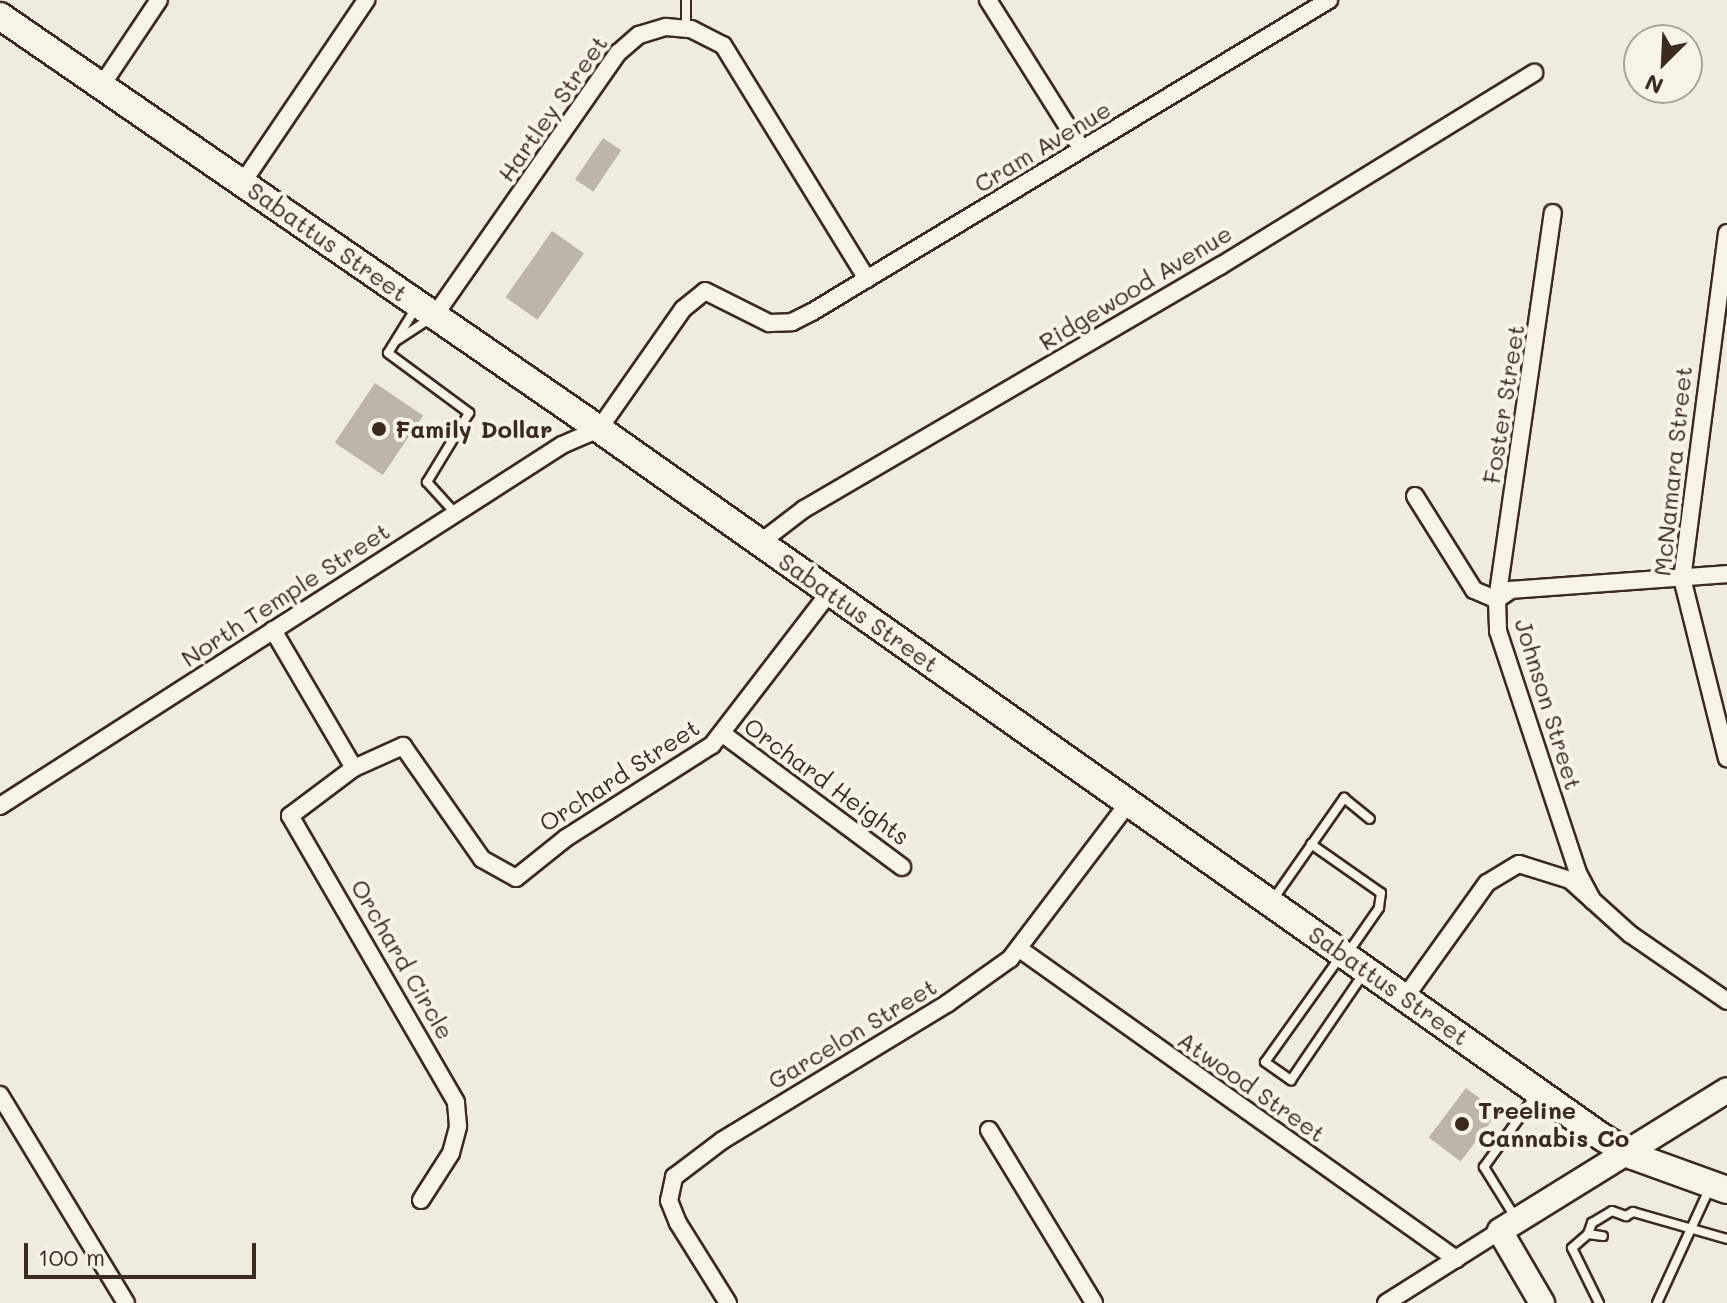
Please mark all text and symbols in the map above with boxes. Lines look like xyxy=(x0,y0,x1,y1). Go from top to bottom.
north arrow xyxy=(1623,24,1703,104)
street label: Hartley Street xyxy=(491,29,613,187)
text: N xyxy=(1640,68,1667,101)
street label: Cram Avenue xyxy=(969,94,1115,198)
street label: Sabattus Street xyxy=(242,175,414,307)
street label: Ridgewood Avenue xyxy=(1033,218,1237,356)
street label: Foster Street xyxy=(1476,322,1530,486)
street label: McNamara Street xyxy=(1647,365,1697,577)
place label: Family Dollar xyxy=(395,415,552,443)
marker: Family Dollar xyxy=(370,420,388,438)
street label: North Temple Street xyxy=(175,516,395,672)
street label: Sabattus Street xyxy=(773,546,945,678)
street label: Johnson Street xyxy=(1509,615,1589,793)
street label: Orchard Heights xyxy=(739,711,915,851)
street label: Orchard Street xyxy=(534,713,704,837)
street label: Orchard Circle xyxy=(345,874,461,1044)
street label: Sabattus Street xyxy=(1303,919,1475,1051)
street label: Garcelon Street xyxy=(763,971,941,1095)
street label: Atwood Street xyxy=(1173,1024,1331,1148)
place label: Treeline Cannabis Co xyxy=(1478,1096,1629,1152)
marker: Treeline Cannabis Co xyxy=(1453,1115,1471,1133)
scale bar xyxy=(28,1227,260,1277)
text: 100 m xyxy=(38,1241,105,1272)

